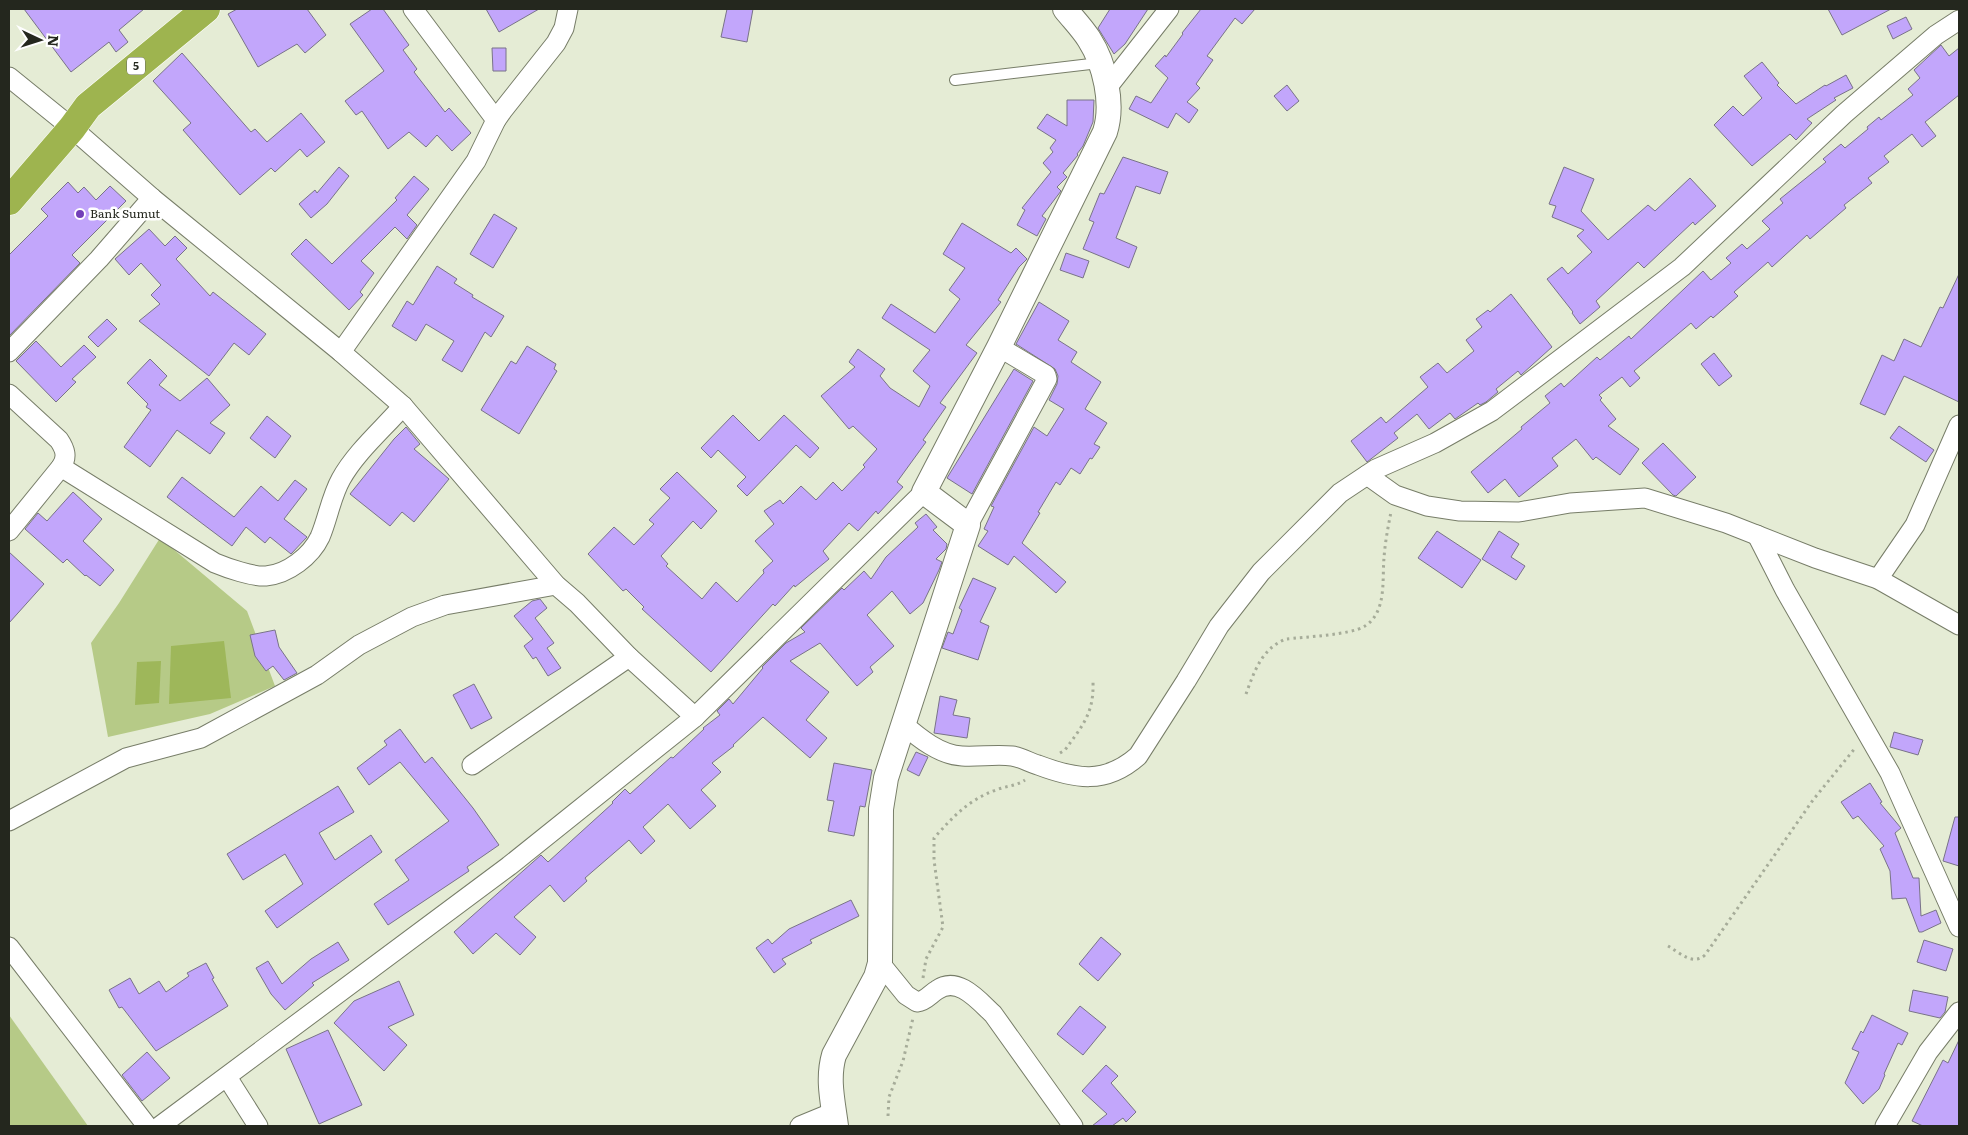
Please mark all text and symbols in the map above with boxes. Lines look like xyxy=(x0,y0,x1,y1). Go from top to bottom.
north arrow xyxy=(15,15,65,65)
text: N xyxy=(44,34,64,48)
road number: 5 xyxy=(127,58,145,74)
place label: Bank Sumut xyxy=(90,204,160,222)
marker: Bank Sumut xyxy=(74,208,86,220)

